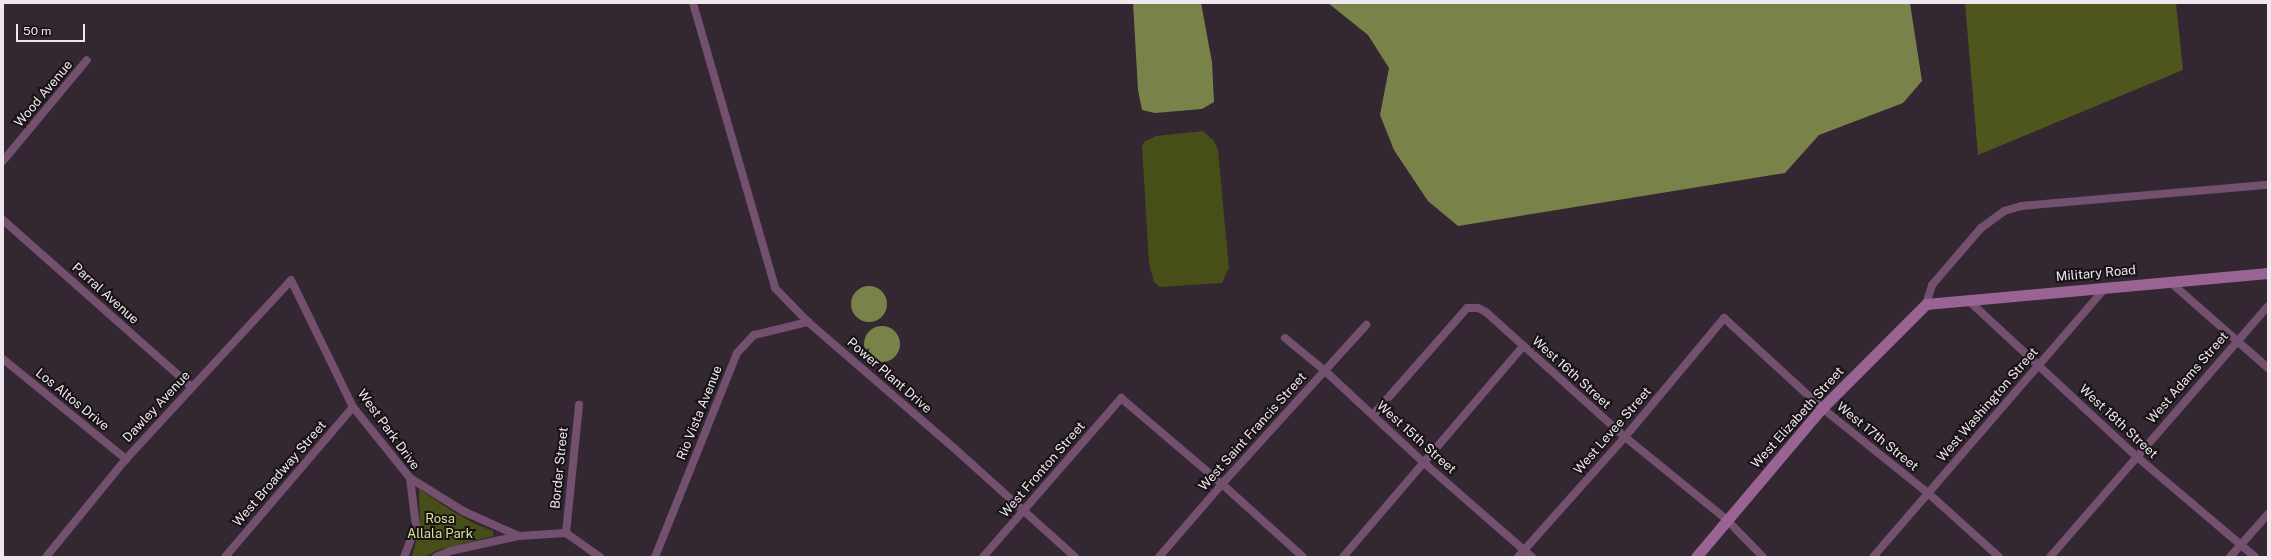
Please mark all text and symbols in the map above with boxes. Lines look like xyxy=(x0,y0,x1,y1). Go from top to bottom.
scale bar xyxy=(18,16,87,42)
text: 50 m xyxy=(23,24,51,38)
street label: Wood Avenue xyxy=(12,58,76,130)
street label: Parral Avenue xyxy=(68,260,142,328)
street label: Military Road xyxy=(2055,263,2137,285)
street label: West Adams Street xyxy=(2144,329,2232,427)
street label: West 16th Street xyxy=(1528,333,1614,413)
street label: Power Plant Drive xyxy=(844,335,934,417)
street label: West Washington Street xyxy=(1934,345,2042,465)
street label: Rio Vista Avenue xyxy=(674,363,726,463)
street label: West Elizabeth Street xyxy=(1748,364,1848,472)
street label: Los Altos Drive xyxy=(32,366,112,434)
street label: Dawley Avenue xyxy=(120,368,194,446)
street label: West Saint Francis Street xyxy=(1196,370,1310,494)
street label: West 18th Street xyxy=(2076,382,2160,462)
street label: West Levee Street xyxy=(1571,384,1655,478)
street label: West Park Drive xyxy=(354,387,422,473)
street label: West 15th Street xyxy=(1373,398,1459,478)
street label: West 17th Street xyxy=(1833,399,1921,475)
street label: West Broadway Street xyxy=(230,418,330,530)
street label: West Fronton Street xyxy=(997,419,1089,521)
street label: Border Street xyxy=(548,426,572,510)
park label: Rosa Allala Park xyxy=(407,512,473,543)

